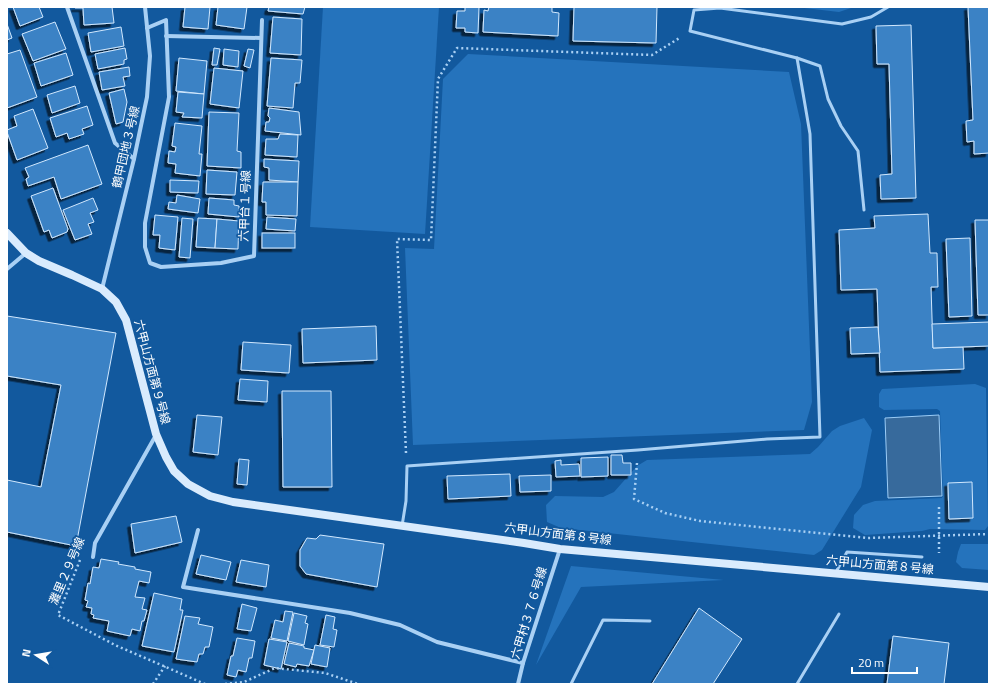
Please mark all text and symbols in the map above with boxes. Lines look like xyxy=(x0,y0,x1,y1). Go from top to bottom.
street label: 鶴甲団地３号線 xyxy=(107,104,144,190)
street label: 六甲台１号線 xyxy=(234,170,255,242)
street label: 六甲山方面第９号線 xyxy=(129,317,176,426)
street label: 六甲山方面第８号線 xyxy=(503,517,613,550)
street label: 灘里２９号線 xyxy=(44,534,89,608)
street label: 六甲山方面第８号線 xyxy=(825,550,935,579)
street label: 六甲村３７６号線 xyxy=(505,564,552,662)
north arrow xyxy=(16,635,56,675)
text: N xyxy=(18,648,35,658)
scale bar xyxy=(852,649,917,675)
text: 20 m xyxy=(858,653,884,672)

